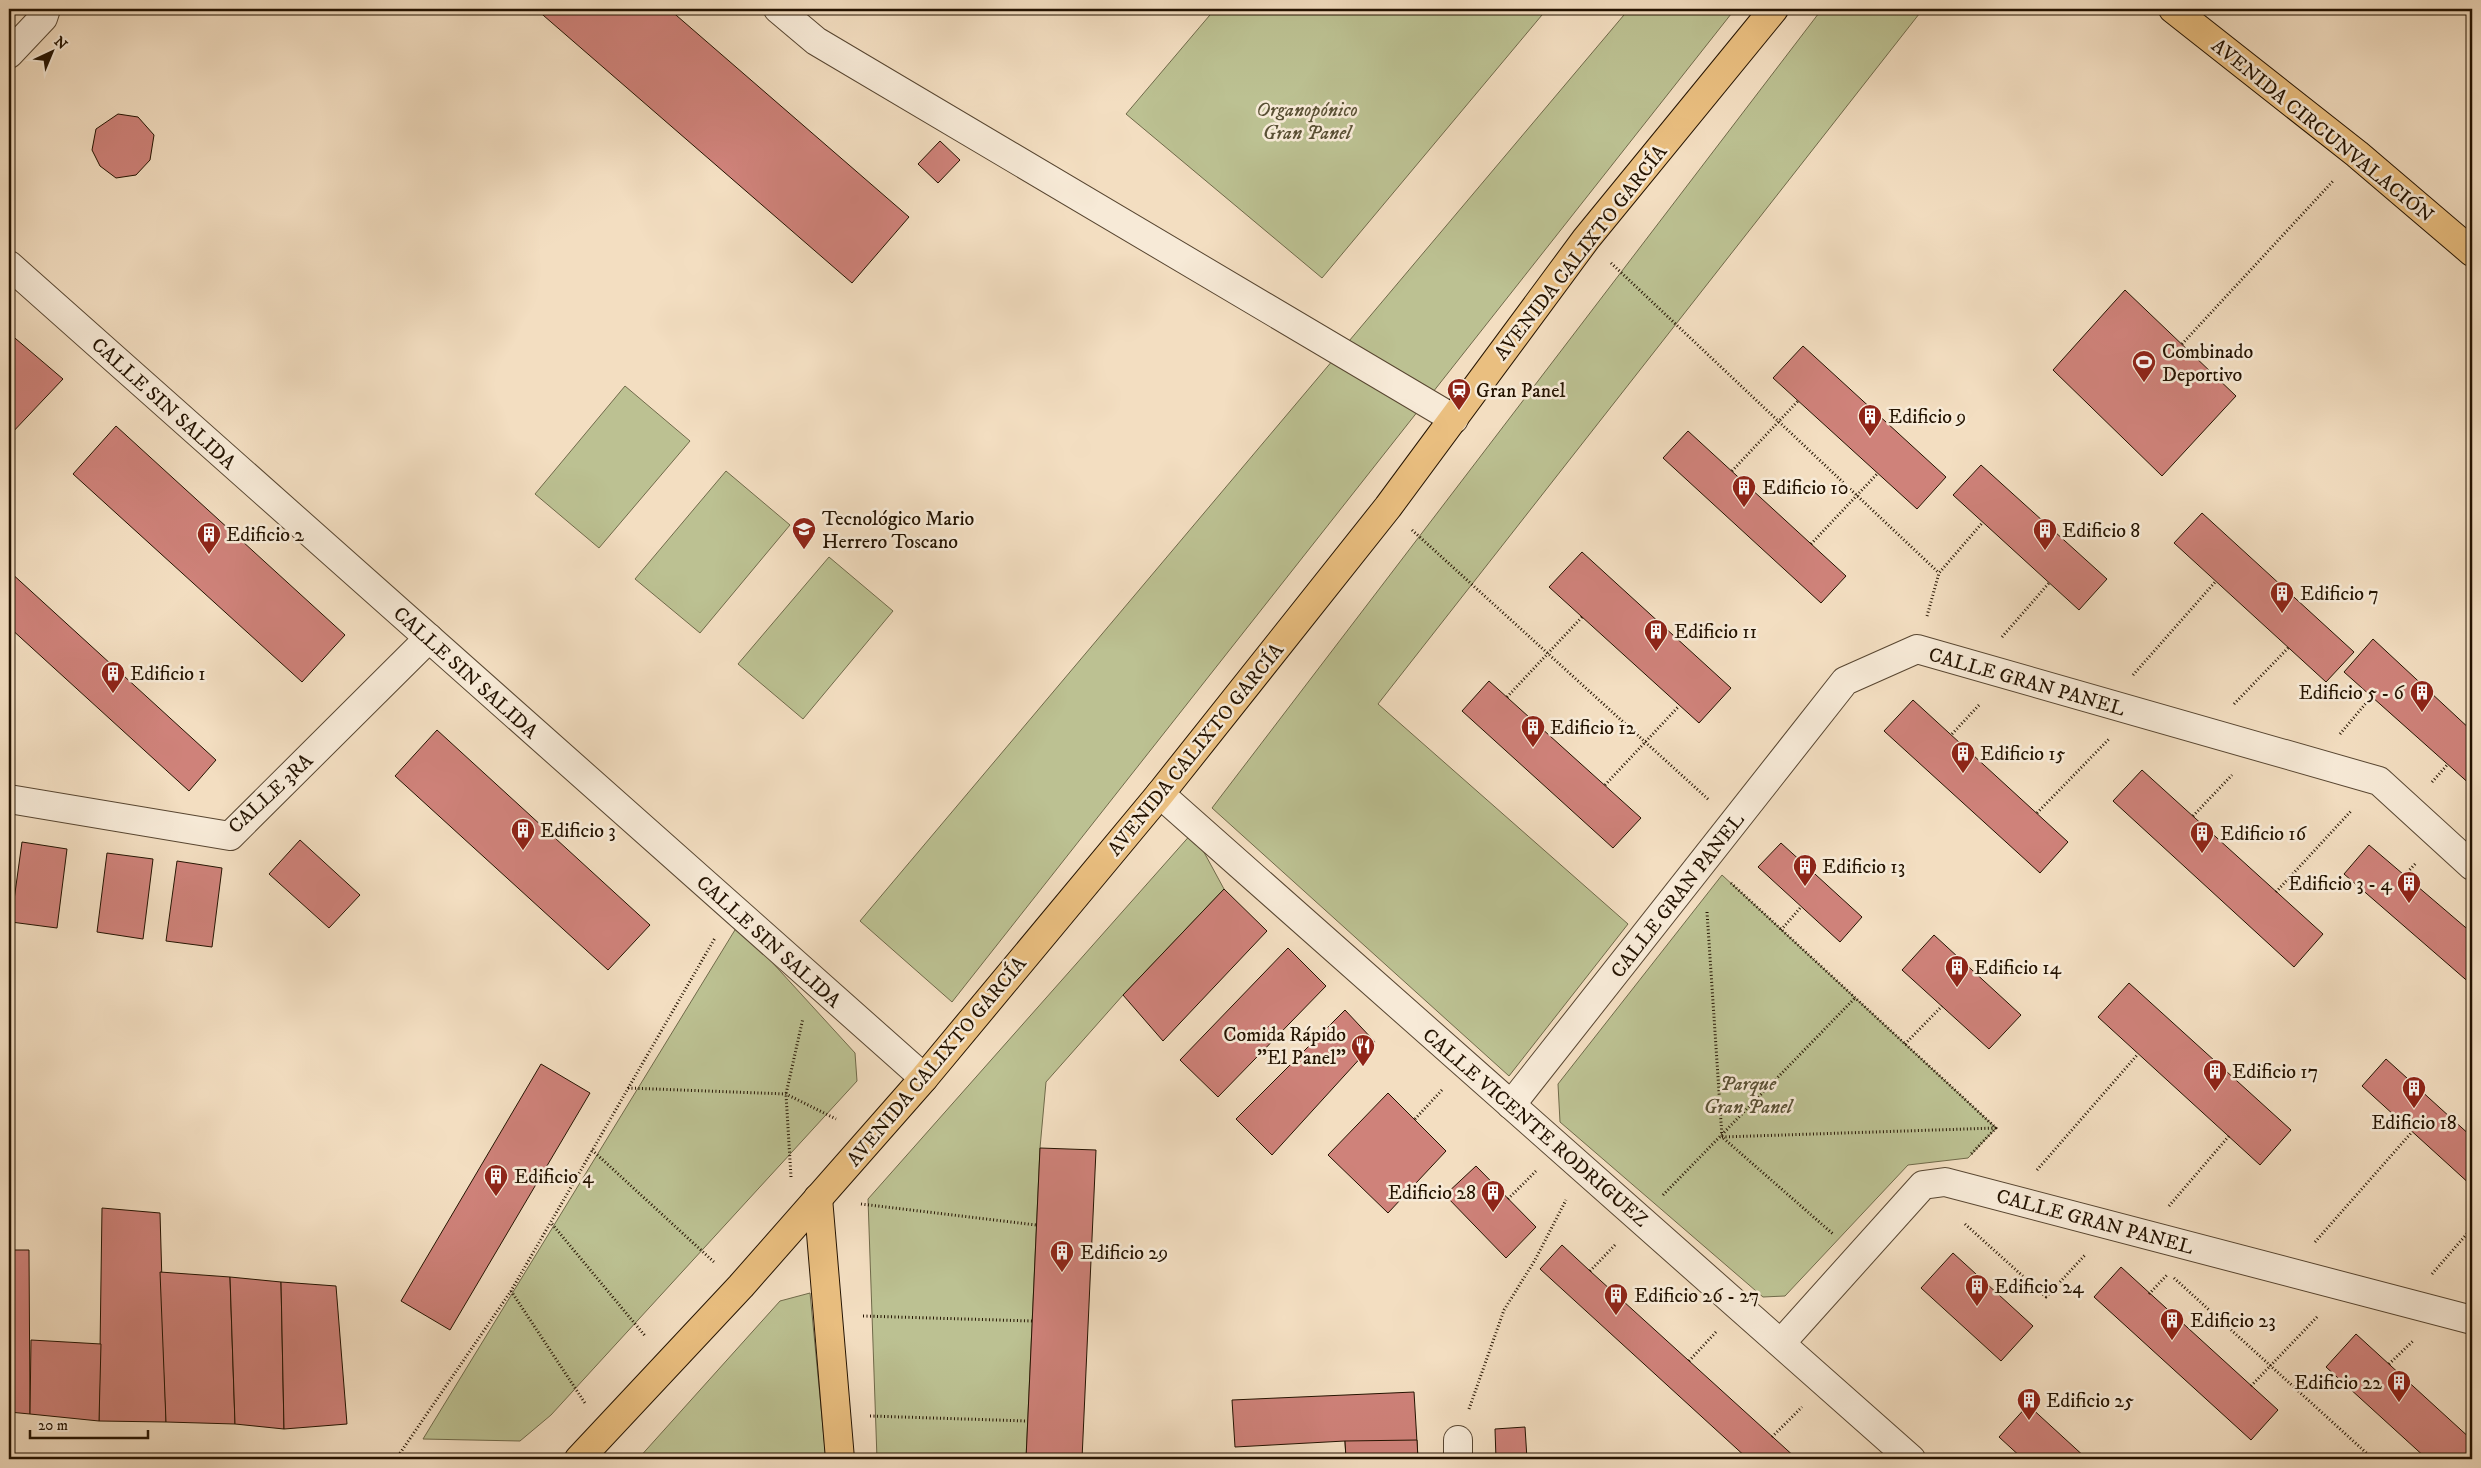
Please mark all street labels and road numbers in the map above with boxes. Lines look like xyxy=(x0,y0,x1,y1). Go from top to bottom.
street label: AVENIDA CIRCUNVALACIÓN xyxy=(2206,33,2439,229)
street label: AVENIDA CALIXTO GARCÍA xyxy=(1489,139,1673,366)
street label: CALLE SIN SALIDA xyxy=(86,333,241,476)
street label: CALLE SIN SALIDA xyxy=(388,602,543,745)
street label: AVENIDA CALIXTO GARCÍA xyxy=(1102,638,1290,861)
street label: CALLE GRAN PANEL xyxy=(1926,642,2128,723)
street label: CALLE 3RA xyxy=(223,748,319,840)
street label: CALLE GRAN PANEL xyxy=(1606,808,1751,984)
street label: CALLE SIN SALIDA xyxy=(691,871,846,1014)
street label: AVENIDA CALIXTO GARCÍA xyxy=(841,951,1032,1172)
street label: CALLE VICENTE RODRIGUEZ xyxy=(1417,1023,1653,1233)
street label: CALLE GRAN PANEL xyxy=(1993,1184,2196,1261)

